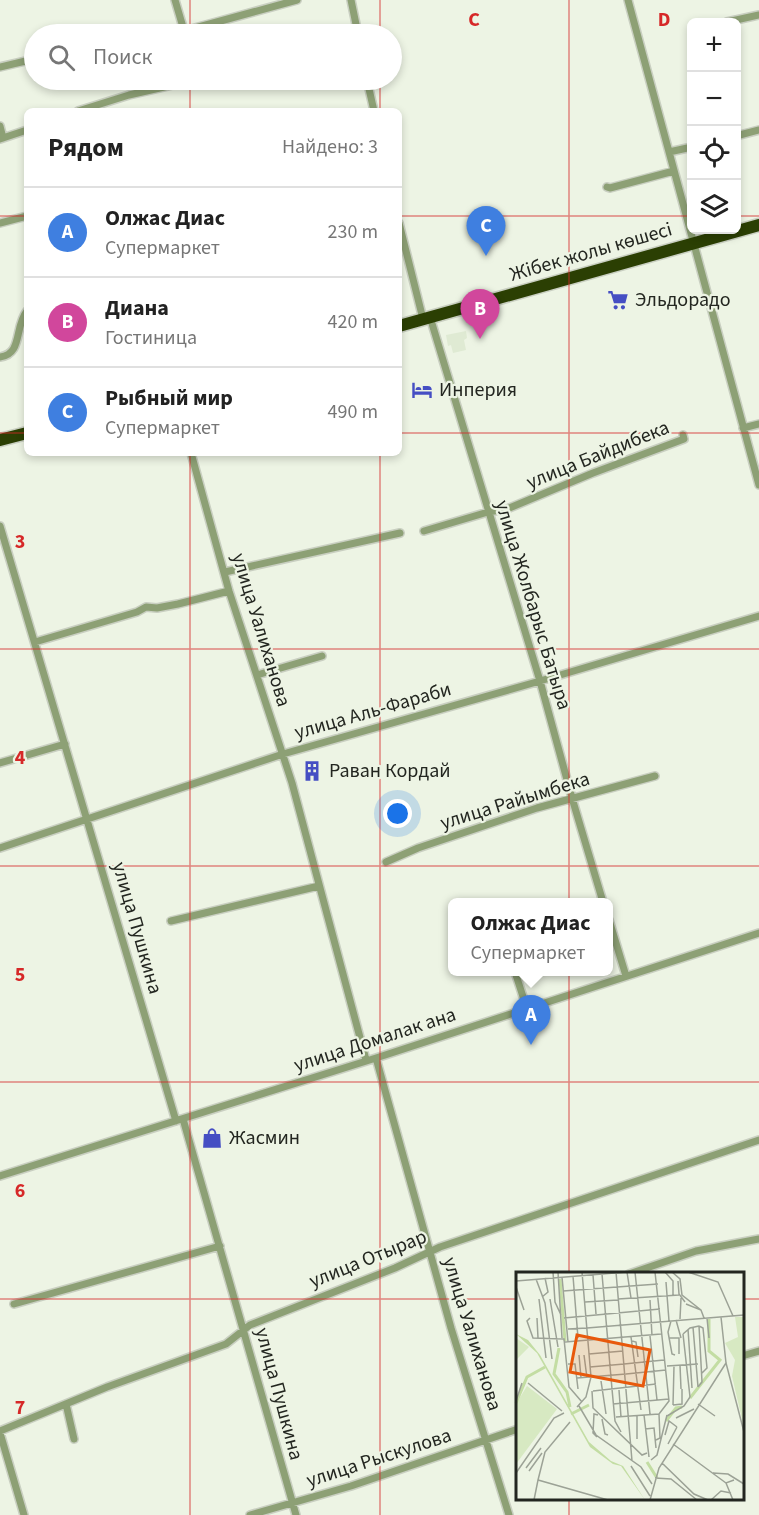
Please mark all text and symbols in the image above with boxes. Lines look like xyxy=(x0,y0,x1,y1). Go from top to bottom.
text: C xyxy=(468,6,480,34)
text: D xyxy=(658,6,670,34)
map controls xyxy=(687,18,741,234)
button: + xyxy=(687,18,741,72)
search box xyxy=(24,24,402,90)
icon: search xyxy=(45,41,78,74)
text: Поиск xyxy=(93,41,152,73)
button: − xyxy=(687,72,741,126)
button: locate xyxy=(687,126,741,180)
text: Рядом xyxy=(48,129,124,166)
text: Найдено: 3 xyxy=(282,133,378,161)
button: layers xyxy=(687,180,741,234)
text: Олжас Диас xyxy=(105,202,225,234)
pin: C xyxy=(466,206,506,256)
street label: Жібек жолы көшесі xyxy=(506,215,676,289)
text: A xyxy=(62,218,73,246)
text: 230 m xyxy=(328,218,378,246)
text: Супермаркет xyxy=(105,234,220,262)
place label: Эльдорадо xyxy=(635,286,731,314)
supermarket icon: Эльдорадо xyxy=(606,288,630,312)
pin: B xyxy=(460,290,500,339)
text: Диана xyxy=(105,292,169,324)
text: B xyxy=(61,308,74,336)
text: 420 m xyxy=(328,308,378,336)
text: Гостиница xyxy=(105,324,197,352)
place label: Инперия xyxy=(439,376,517,404)
hotel icon: Инперия xyxy=(410,378,434,402)
text: Рыбный мир xyxy=(105,382,233,414)
text: C xyxy=(62,398,73,426)
text: 490 m xyxy=(328,398,378,426)
text: Супермаркет xyxy=(105,414,220,442)
street label: улица Байдибека xyxy=(522,414,674,496)
street label: улица Жолбарыс Батыра xyxy=(488,497,578,713)
text: 3 xyxy=(15,528,25,556)
street label: улица Уалиханова xyxy=(224,550,298,710)
street label: улица Аль-Фараби xyxy=(291,675,455,747)
text: 4 xyxy=(15,744,26,772)
place label: Раван Кордай xyxy=(329,757,451,785)
building icon: Раван Кордай xyxy=(300,759,324,783)
street label: улица Райымбека xyxy=(437,765,593,837)
your location xyxy=(383,799,412,828)
street label: улица Пушкина xyxy=(105,859,169,997)
popup xyxy=(448,898,613,976)
text: Олжас Диас xyxy=(471,907,590,939)
text: Супермаркет xyxy=(471,939,585,967)
text: 5 xyxy=(15,961,25,989)
pin: A xyxy=(512,996,550,1045)
street label: улица Домалак ана xyxy=(290,1001,460,1079)
place label: Жасмин xyxy=(229,1124,300,1152)
shop icon: Жасмин xyxy=(200,1126,224,1150)
text: 6 xyxy=(15,1177,25,1205)
street label: улица Отырар xyxy=(305,1223,431,1295)
street label: улица Уалиханова xyxy=(435,1254,509,1414)
inset map xyxy=(516,1272,744,1500)
street label: улица Пушкина xyxy=(248,1325,310,1463)
text: 7 xyxy=(15,1394,25,1422)
street label: улица Рыскулова xyxy=(303,1421,455,1495)

